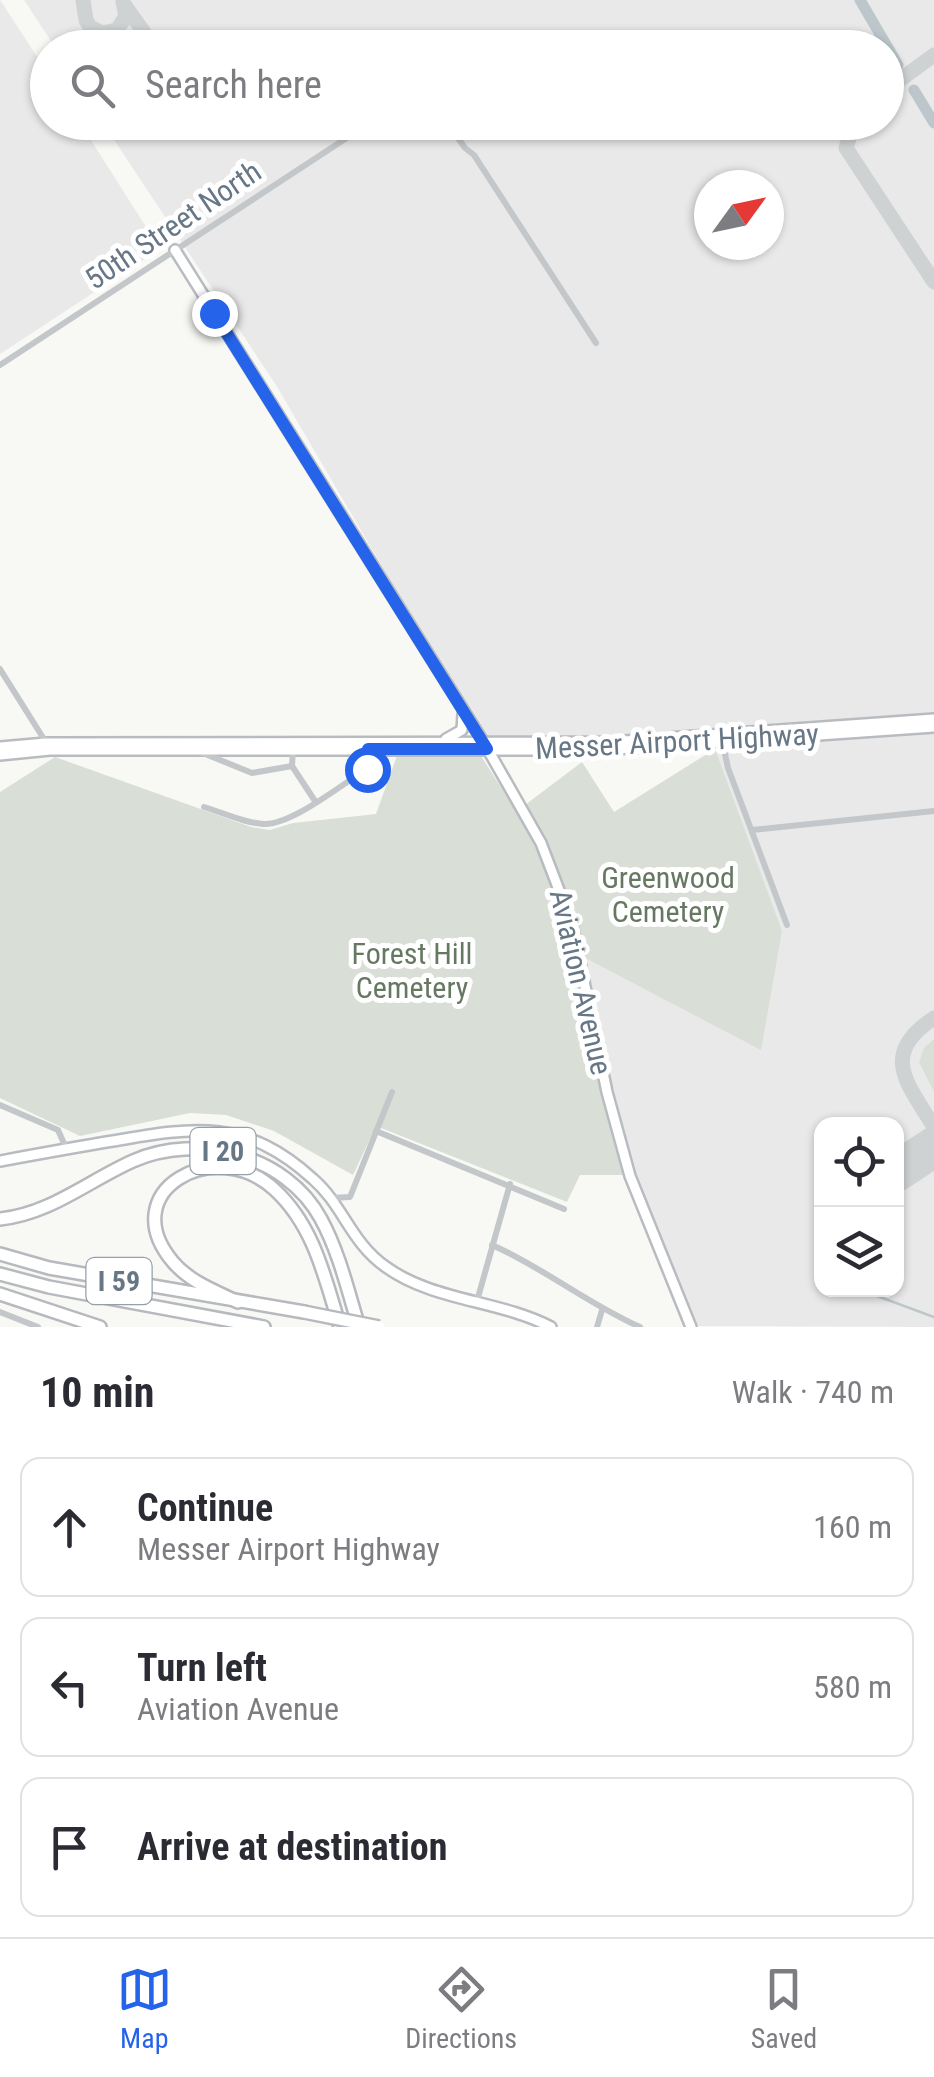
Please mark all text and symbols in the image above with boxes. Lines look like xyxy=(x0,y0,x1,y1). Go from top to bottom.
search box xyxy=(30,30,904,140)
icon: search xyxy=(65,58,120,113)
text: Search here xyxy=(145,63,322,107)
street label: 50th Street North xyxy=(79,153,267,297)
north arrow xyxy=(694,170,784,260)
route end xyxy=(192,291,238,337)
street label: Messer Airport Highway xyxy=(534,716,820,766)
route start xyxy=(345,747,391,793)
park label: Greenwood Cemetery xyxy=(601,860,735,929)
street label: Aviation Avenue xyxy=(543,886,619,1078)
park label: Forest Hill Cemetery xyxy=(352,936,472,1005)
map controls xyxy=(814,1117,904,1297)
button: locate xyxy=(814,1117,904,1207)
road number: I 20 xyxy=(190,1128,256,1174)
button: layers xyxy=(814,1207,904,1297)
road number: I 59 xyxy=(86,1258,152,1304)
text: 10 min xyxy=(40,1368,155,1417)
text: Walk · 740 m xyxy=(732,1373,894,1411)
text: Continue xyxy=(137,1486,273,1530)
icon: ahead xyxy=(42,1500,97,1555)
text: 160 m xyxy=(813,1508,892,1546)
text: Messer Airport Highway xyxy=(137,1530,440,1568)
text: Turn left xyxy=(137,1646,267,1690)
icon: left xyxy=(42,1660,97,1715)
text: 580 m xyxy=(813,1668,892,1706)
text: Aviation Avenue xyxy=(137,1690,339,1728)
icon: arrive xyxy=(42,1820,97,1875)
text: Arrive at destination xyxy=(137,1825,447,1869)
tab: Map xyxy=(117,1962,172,2055)
tab: Directions xyxy=(405,1962,517,2055)
tab: Saved xyxy=(751,1962,817,2055)

